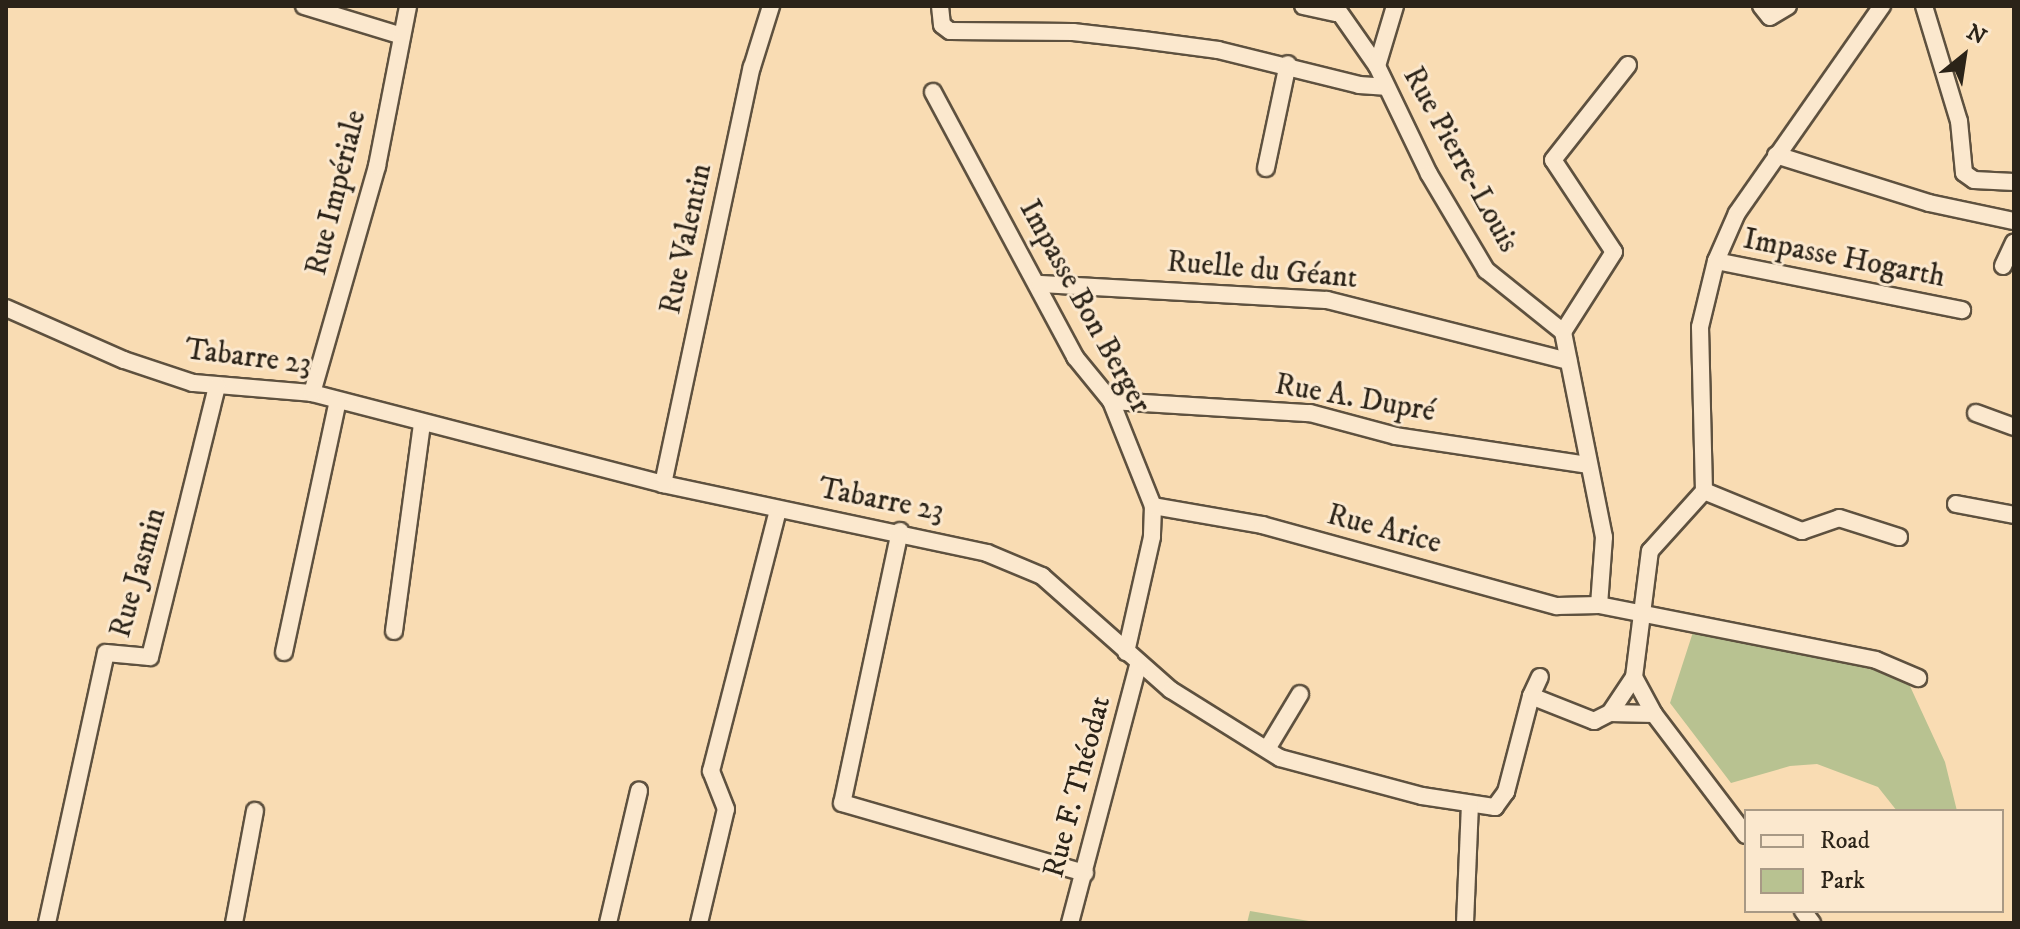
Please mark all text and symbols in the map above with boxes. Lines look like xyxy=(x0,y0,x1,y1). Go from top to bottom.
north arrow xyxy=(1924,16,2004,96)
text: N xyxy=(1962,19,1991,51)
street label: Rue Pierre-Louis xyxy=(1394,61,1526,259)
street label: Rue Impériale xyxy=(299,107,375,279)
street label: Rue Valentin xyxy=(653,160,721,318)
street label: Impasse Bon Berger xyxy=(1011,194,1157,420)
street label: Impasse Hogarth xyxy=(1740,222,1948,296)
street label: Ruelle du Géant xyxy=(1165,245,1359,297)
street label: Tabarre 23 xyxy=(183,332,313,384)
street label: Rue A. Dupré xyxy=(1272,367,1438,431)
street label: Tabarre 23 xyxy=(815,471,947,531)
street label: Rue Arice xyxy=(1323,498,1445,562)
street label: Rue Jasmin xyxy=(103,504,175,642)
street label: Rue F. Théodat xyxy=(1036,692,1120,882)
legend xyxy=(1744,809,2004,913)
text: Road xyxy=(1820,826,1870,856)
text: Park xyxy=(1820,866,1865,896)

